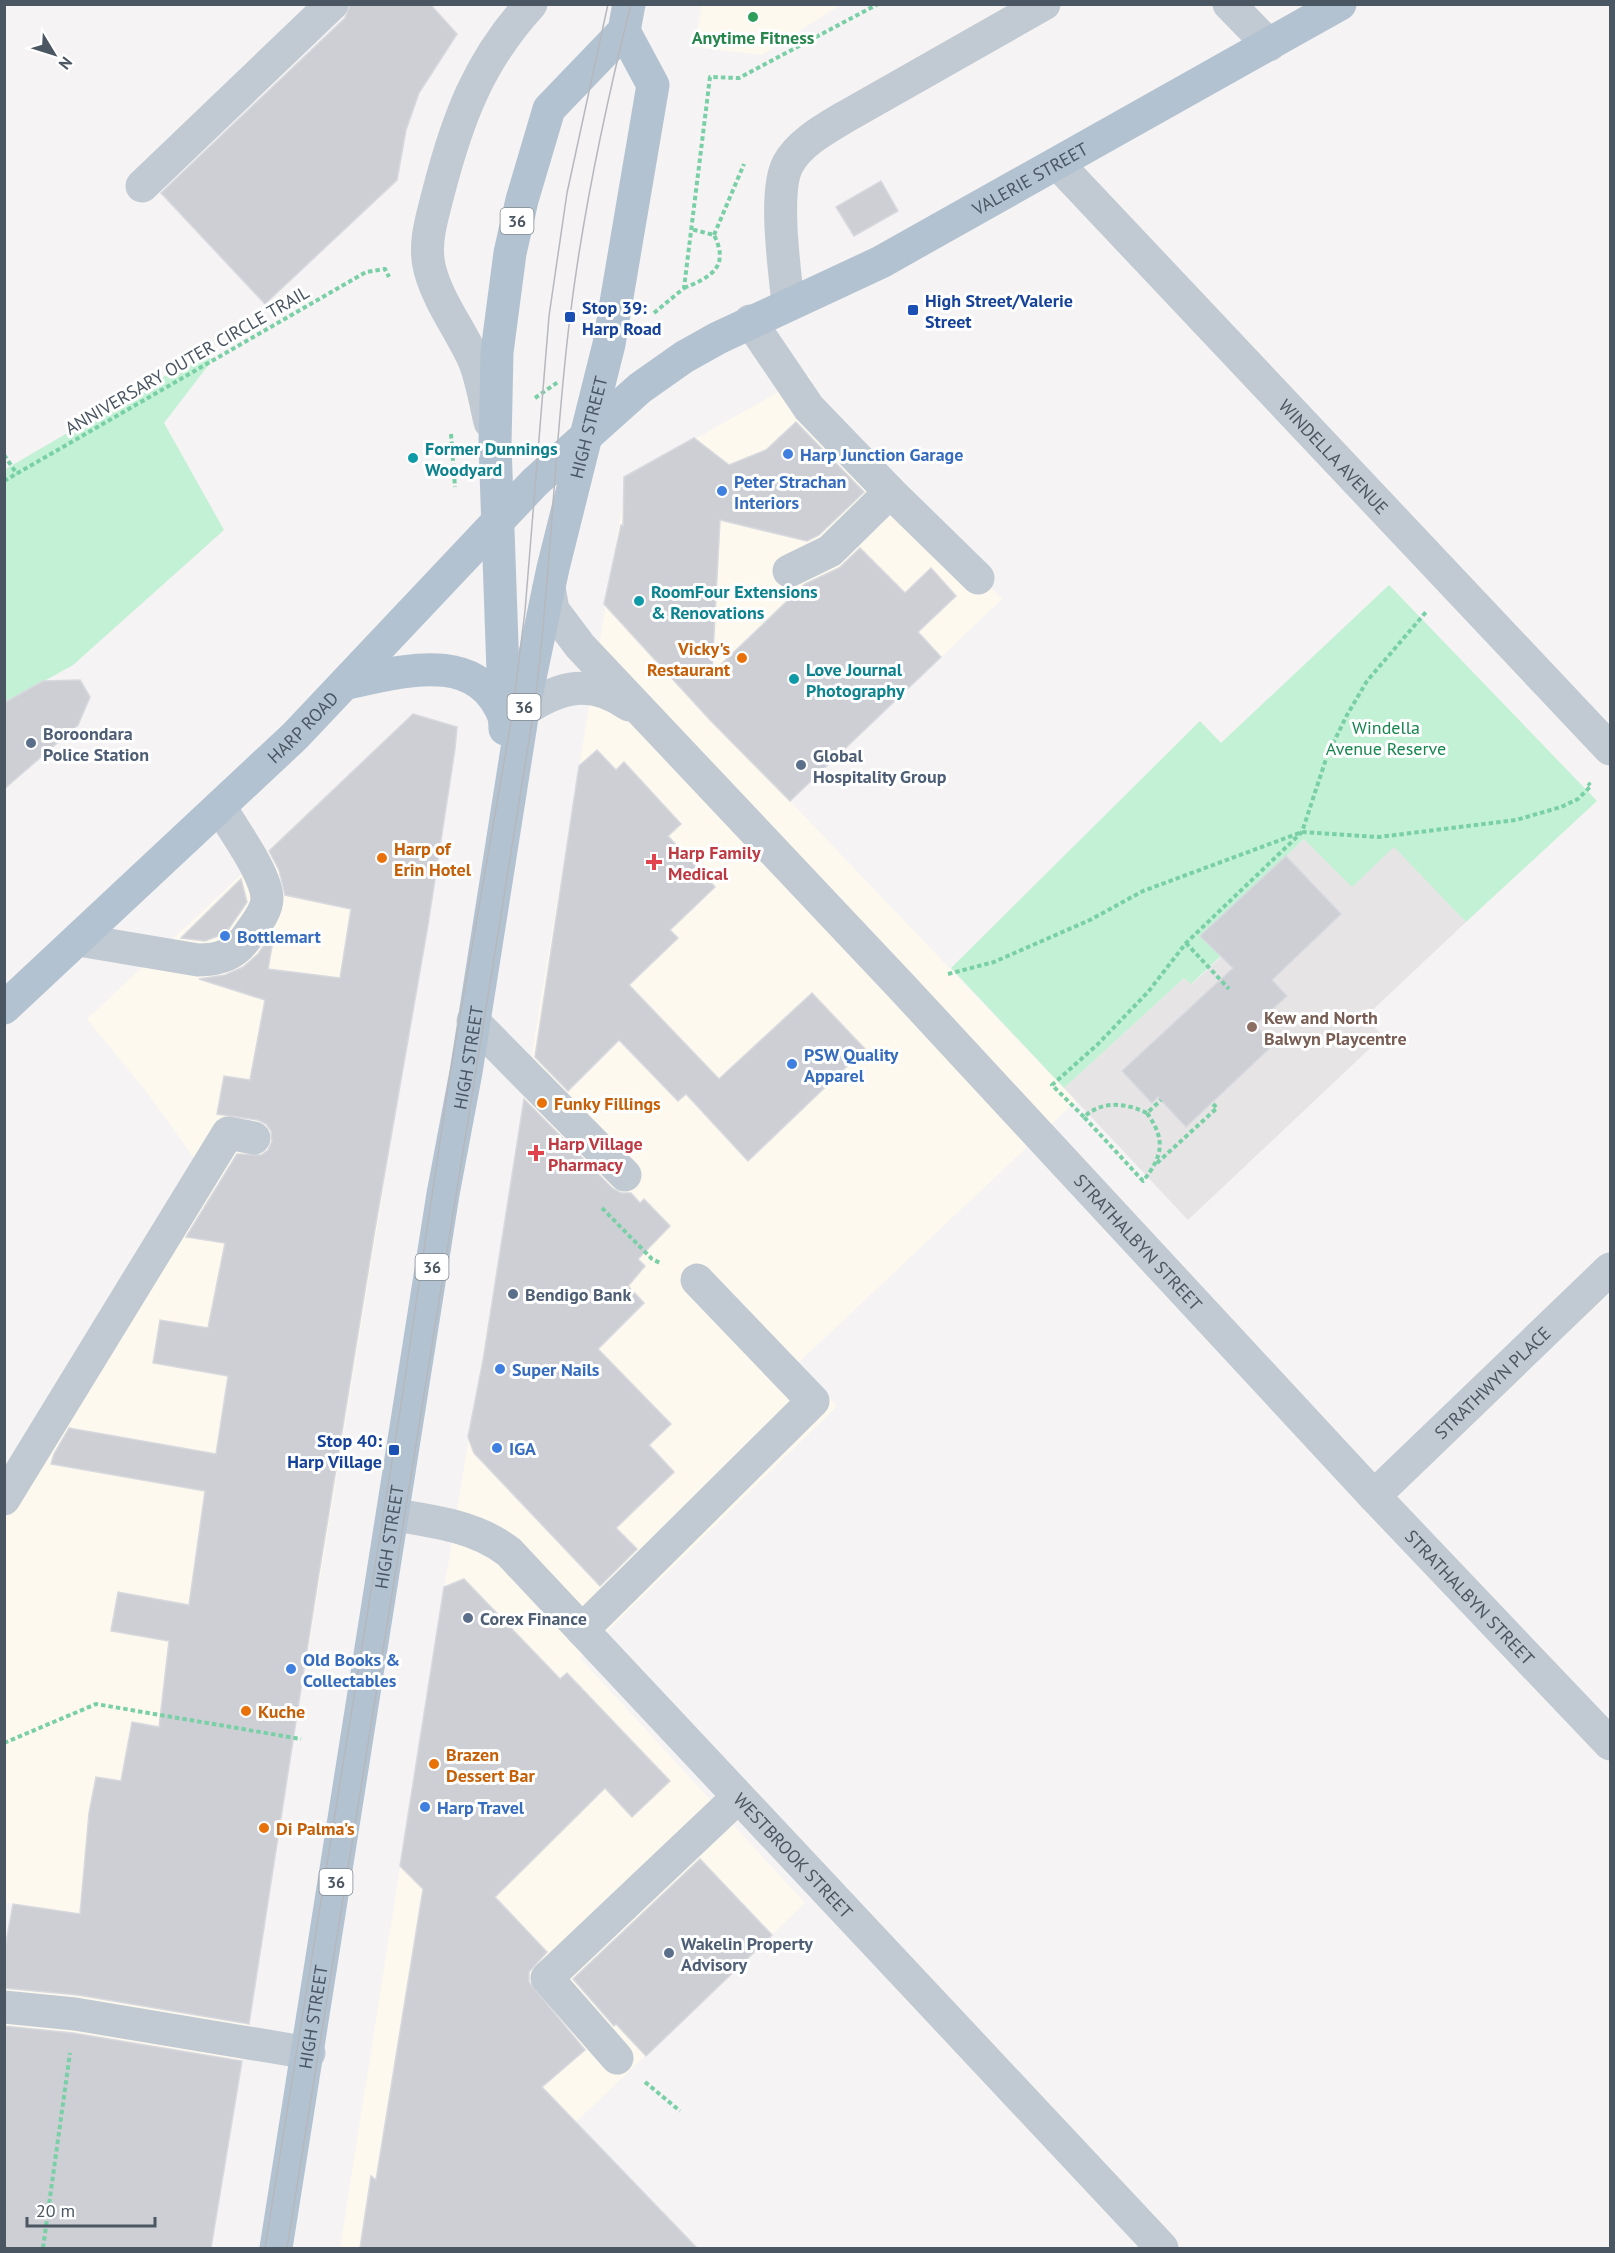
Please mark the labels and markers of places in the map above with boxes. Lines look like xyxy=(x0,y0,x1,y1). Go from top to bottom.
marker: Anytime Fitness xyxy=(746,10,760,24)
place label: Anytime Fitness xyxy=(692,26,815,49)
place label: High Street/Valerie Street xyxy=(925,289,1073,333)
place label: Stop 39: Harp Road xyxy=(582,296,662,340)
marker: High Street/Valerie Street xyxy=(906,303,920,317)
marker: Stop 39: Harp Road xyxy=(563,310,577,324)
place label: Former Dunnings Woodyard xyxy=(425,437,558,481)
place label: Harp Junction Garage xyxy=(800,443,963,466)
marker: Harp Junction Garage xyxy=(781,447,795,461)
marker: Former Dunnings Woodyard xyxy=(406,451,420,465)
place label: Peter Strachan Interiors xyxy=(734,470,846,514)
marker: Peter Strachan Interiors xyxy=(715,484,729,498)
place label: RoomFour Extensions & Renovations xyxy=(651,580,818,624)
marker: RoomFour Extensions & Renovations xyxy=(632,594,646,608)
place label: Vicky's Restaurant xyxy=(647,637,731,681)
marker: Vicky's Restaurant xyxy=(735,651,749,665)
place label: Love Journal Photography xyxy=(806,658,905,702)
marker: Love Journal Photography xyxy=(787,672,801,686)
place label: Boroondara Police Station xyxy=(43,722,149,766)
marker: Boroondara Police Station xyxy=(24,736,38,750)
place label: Global Hospitality Group xyxy=(813,744,947,788)
marker: Global Hospitality Group xyxy=(794,758,808,772)
place label: Harp of Erin Hotel xyxy=(394,837,472,881)
place label: Harp Family Medical xyxy=(668,841,761,885)
marker: Harp of Erin Hotel xyxy=(375,851,389,865)
marker: Harp Family Medical xyxy=(645,853,663,871)
place label: Bottlemart xyxy=(237,925,321,948)
marker: Bottlemart xyxy=(218,929,232,943)
place label: Kew and North Balwyn Playcentre xyxy=(1264,1006,1407,1050)
marker: Kew and North Balwyn Playcentre xyxy=(1245,1020,1259,1034)
place label: PSW Quality Apparel xyxy=(804,1043,899,1087)
marker: PSW Quality Apparel xyxy=(785,1057,799,1071)
place label: Funky Fillings xyxy=(554,1092,661,1115)
marker: Funky Fillings xyxy=(535,1096,549,1110)
place label: Harp Village Pharmacy xyxy=(548,1132,643,1176)
marker: Harp Village Pharmacy xyxy=(529,1146,543,1160)
place label: Bendigo Bank xyxy=(525,1283,631,1306)
marker: Bendigo Bank xyxy=(506,1287,520,1301)
place label: Super Nails xyxy=(512,1358,600,1381)
marker: Super Nails xyxy=(493,1362,507,1376)
place label: Stop 40: Harp Village xyxy=(287,1429,382,1473)
place label: IGA xyxy=(509,1437,536,1460)
marker: IGA xyxy=(490,1441,504,1455)
marker: Stop 40: Harp Village xyxy=(387,1443,401,1457)
place label: Corex Finance xyxy=(480,1607,587,1630)
marker: Corex Finance xyxy=(461,1611,475,1625)
place label: Old Books & Collectables xyxy=(303,1648,400,1692)
marker: Old Books & Collectables xyxy=(284,1662,298,1676)
place label: Kuche xyxy=(258,1700,305,1723)
marker: Kuche xyxy=(239,1704,253,1718)
place label: Brazen Dessert Bar xyxy=(446,1743,535,1787)
marker: Brazen Dessert Bar xyxy=(427,1757,441,1771)
place label: Harp Travel xyxy=(437,1796,525,1819)
marker: Harp Travel xyxy=(418,1800,432,1814)
place label: Di Palma's xyxy=(276,1817,355,1840)
marker: Di Palma's xyxy=(257,1821,271,1835)
place label: Wakelin Property Advisory xyxy=(681,1932,813,1976)
marker: Wakelin Property Advisory xyxy=(662,1946,676,1960)

